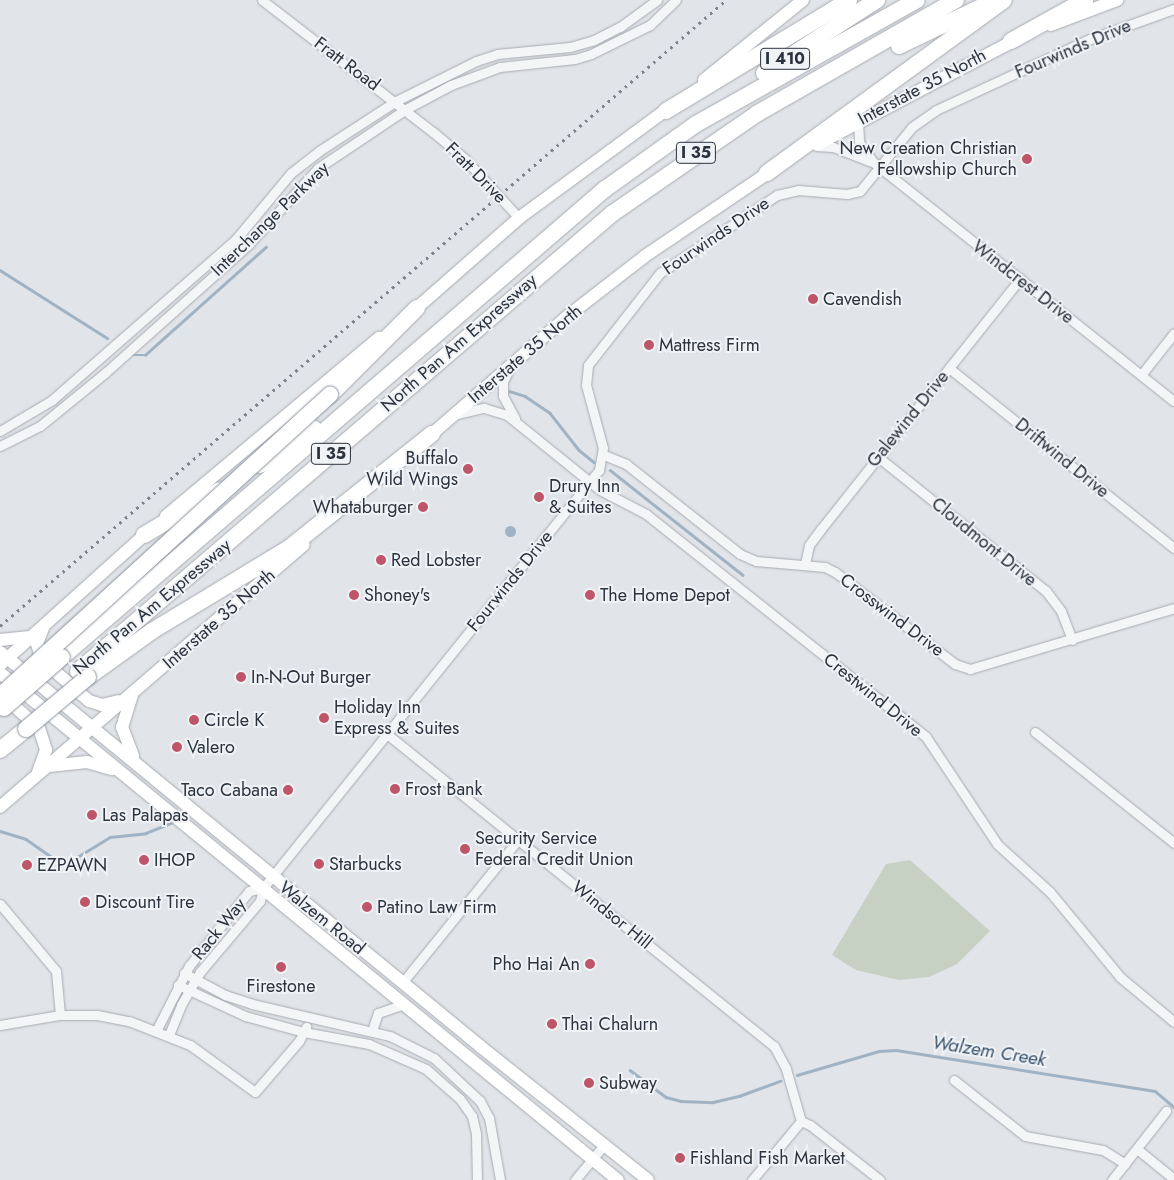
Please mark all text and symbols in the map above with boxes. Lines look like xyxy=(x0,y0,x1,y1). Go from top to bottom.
street label: Fourwinds Drive xyxy=(1012,15,1134,83)
street label: Fratt Road xyxy=(310,32,384,96)
street label: Interstate 35 North xyxy=(854,44,990,130)
road number: I 410 xyxy=(760,46,810,72)
street label: Fratt Drive xyxy=(441,138,511,208)
place label: New Creation Christian Fellowship Church xyxy=(840,138,1017,180)
road number: I 35 xyxy=(675,140,717,167)
marker: New Creation Christian Fellowship Church xyxy=(1021,153,1033,165)
street label: Interchange Parkway xyxy=(207,157,333,281)
street label: Fourwinds Drive xyxy=(659,192,773,280)
street label: Windcrest Drive xyxy=(968,236,1078,328)
street label: North Pan Am Expressway xyxy=(377,269,541,417)
place label: Cavendish xyxy=(823,288,902,310)
marker: Cavendish xyxy=(807,293,819,305)
street label: Interstate 35 North xyxy=(464,300,586,408)
place label: Mattress Firm xyxy=(659,334,760,356)
marker: Mattress Firm xyxy=(643,339,655,351)
street label: Galewind Drive xyxy=(863,366,953,472)
street label: Driftwind Drive xyxy=(1011,414,1113,502)
road number: I 35 xyxy=(310,440,352,468)
place label: Buffalo Wild Wings xyxy=(366,448,458,490)
marker: Buffalo Wild Wings xyxy=(462,463,474,475)
place label: Drury Inn & Suites xyxy=(549,476,620,518)
marker: Drury Inn & Suites xyxy=(533,491,545,503)
street label: Cloudmont Drive xyxy=(927,493,1041,591)
place label: Whataburger xyxy=(313,496,413,518)
marker: Whataburger xyxy=(417,501,429,513)
street label: Fourwinds Drive xyxy=(463,526,557,636)
street label: North Pan Am Expressway xyxy=(69,535,235,679)
place label: Red Lobster xyxy=(391,549,481,571)
marker: Red Lobster xyxy=(375,554,387,566)
street label: Interstate 35 North xyxy=(158,564,280,674)
street label: Crosswind Drive xyxy=(836,569,948,661)
place label: Shoney's xyxy=(364,584,430,606)
place label: The Home Depot xyxy=(600,584,730,606)
marker: Shoney's xyxy=(348,589,360,601)
marker: The Home Depot xyxy=(584,589,596,601)
street label: Crestwind Drive xyxy=(819,648,927,742)
place label: In-N-Out Burger xyxy=(251,666,371,688)
marker: In-N-Out Burger xyxy=(235,671,247,683)
place label: Holiday Inn Express & Suites xyxy=(334,697,459,740)
place label: Circle K xyxy=(204,709,264,731)
marker: Holiday Inn Express & Suites xyxy=(318,712,330,724)
marker: Circle K xyxy=(188,714,200,726)
place label: Valero xyxy=(187,736,235,758)
marker: Valero xyxy=(171,741,183,753)
place label: Frost Bank xyxy=(405,778,482,800)
place label: Taco Cabana xyxy=(181,779,278,801)
marker: Frost Bank xyxy=(389,783,401,795)
marker: Taco Cabana xyxy=(282,784,294,796)
place label: Las Palapas xyxy=(102,804,188,826)
marker: Las Palapas xyxy=(86,809,98,821)
place label: Security Service Federal Credit Union xyxy=(475,828,633,871)
marker: Security Service Federal Credit Union xyxy=(459,843,471,855)
place label: IHOP xyxy=(154,849,195,871)
place label: Starbucks xyxy=(329,853,402,875)
place label: EZPAWN xyxy=(37,854,107,876)
marker: IHOP xyxy=(138,854,150,866)
marker: Starbucks xyxy=(313,858,325,870)
marker: EZPAWN xyxy=(21,859,33,871)
street label: Windsor Hill xyxy=(568,876,656,954)
street label: Walzem Road xyxy=(275,877,369,959)
place label: Discount Tire xyxy=(95,891,194,913)
street label: Rack Way xyxy=(188,894,250,964)
marker: Discount Tire xyxy=(79,896,91,908)
place label: Patino Law Firm xyxy=(377,896,497,918)
marker: Patino Law Firm xyxy=(361,901,373,913)
place label: Pho Hai An xyxy=(493,953,580,975)
marker: Pho Hai An xyxy=(584,958,596,970)
marker: Firestone xyxy=(275,961,287,973)
place label: Firestone xyxy=(247,975,315,997)
place label: Thai Chalurn xyxy=(562,1013,658,1035)
marker: Thai Chalurn xyxy=(546,1018,558,1030)
water label: Walzem Creek xyxy=(931,1031,1047,1071)
place label: Subway xyxy=(599,1072,657,1094)
marker: Subway xyxy=(583,1077,595,1089)
place label: Fishland Fish Market xyxy=(690,1147,845,1169)
marker: Fishland Fish Market xyxy=(674,1152,686,1164)

